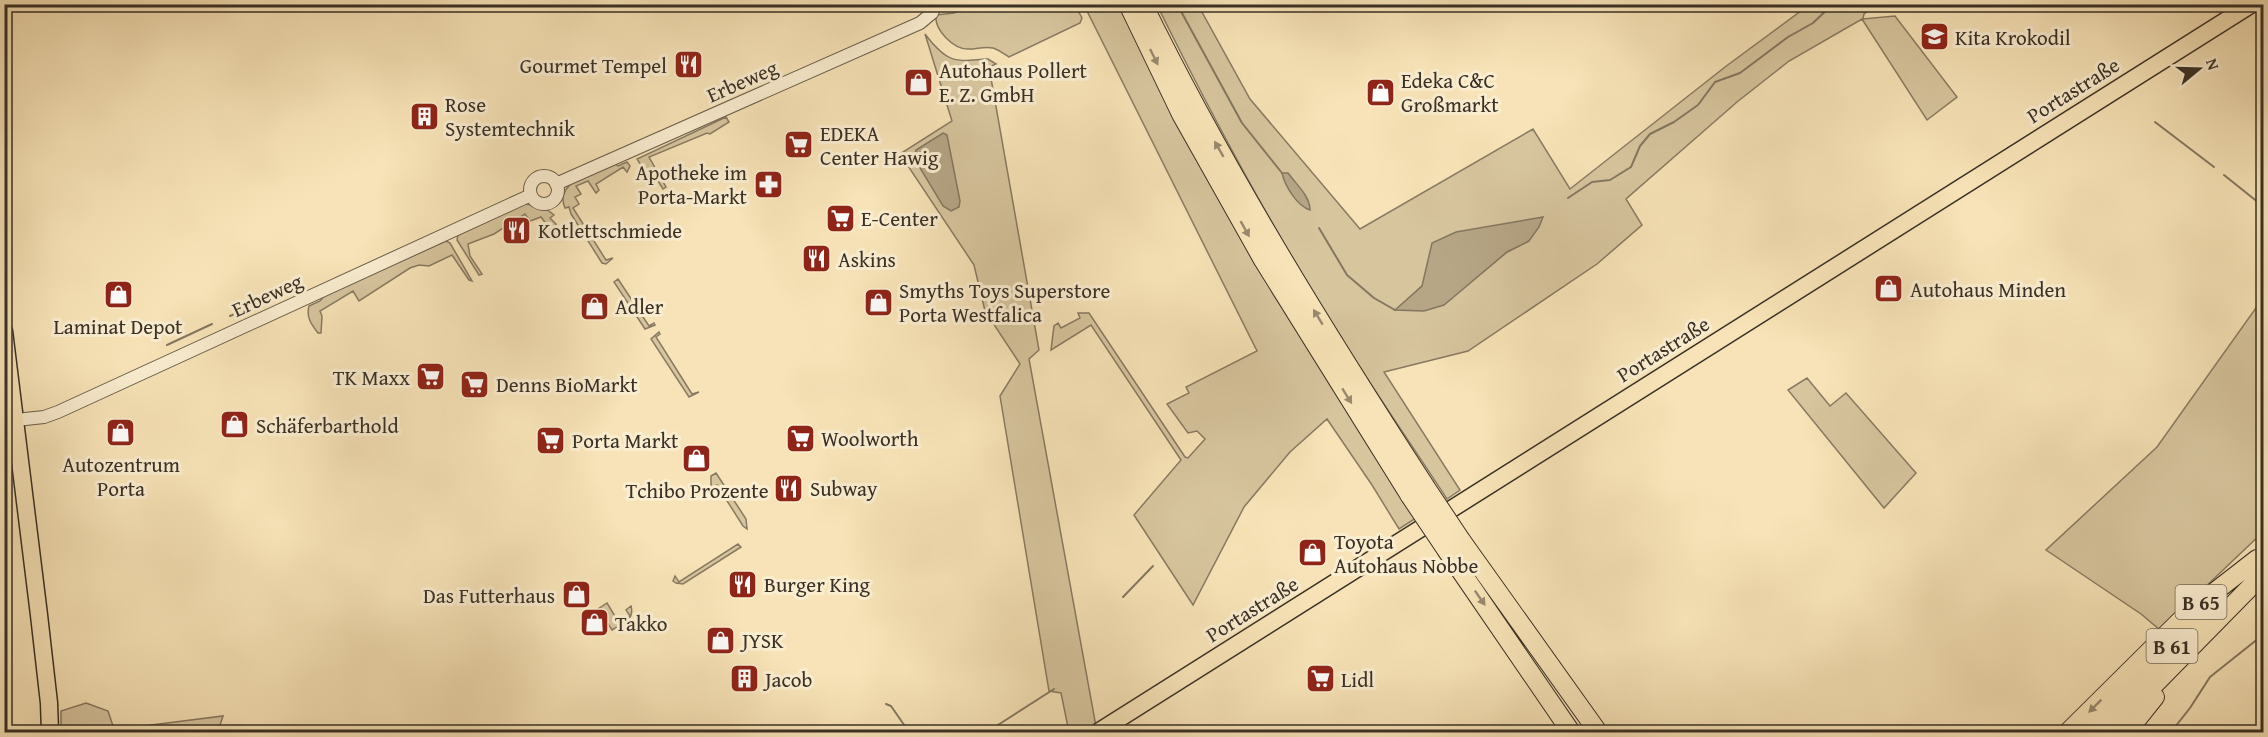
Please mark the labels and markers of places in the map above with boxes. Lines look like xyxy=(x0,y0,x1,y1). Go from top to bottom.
school or university icon: Kita Krokodil xyxy=(1918,21,1950,53)
place label: Kita Krokodil xyxy=(1955,22,2071,53)
restaurant icon: Gourmet Tempel xyxy=(672,49,704,81)
place label: Gourmet Tempel xyxy=(520,50,667,81)
place label: Autohaus Pollert E. Z. GmbH xyxy=(939,55,1088,110)
place label: Edeka C&C Großmarkt xyxy=(1401,65,1499,120)
shop icon: Autohaus Pollert E. Z. GmbH xyxy=(902,66,934,98)
shop icon: Edeka C&C Großmarkt xyxy=(1364,76,1396,108)
place label: Rose Systemtechnik xyxy=(445,89,575,144)
building icon: Rose Systemtechnik xyxy=(408,100,440,132)
place label: EDEKA Center Hawig xyxy=(820,118,939,173)
supermarket icon: EDEKA Center Hawig xyxy=(783,129,815,161)
place label: Apotheke im Porta-Markt xyxy=(635,157,748,212)
pharmacy icon: Apotheke im Porta-Markt xyxy=(752,168,784,200)
supermarket icon: E-Center xyxy=(824,202,856,234)
place label: E-Center xyxy=(861,203,938,234)
restaurant icon: Kotlettschmiede xyxy=(501,214,533,246)
place label: Kotlettschmiede xyxy=(538,215,682,246)
restaurant icon: Askins xyxy=(801,243,833,275)
place label: Askins xyxy=(838,244,896,275)
shop icon: Autohaus Minden xyxy=(1873,273,1905,305)
place label: Autohaus Minden xyxy=(1910,274,2066,305)
place label: Smyths Toys Superstore Porta Westfalica xyxy=(899,275,1110,330)
shop icon: Laminat Depot xyxy=(102,279,134,311)
shop icon: Smyths Toys Superstore Porta Westfalica xyxy=(862,286,894,318)
shop icon: Adler xyxy=(578,290,610,322)
place label: Adler xyxy=(615,291,664,322)
place label: Laminat Depot xyxy=(53,311,183,342)
supermarket icon: TK Maxx xyxy=(415,361,447,393)
place label: TK Maxx xyxy=(333,362,410,393)
supermarket icon: Denns BioMarkt xyxy=(459,368,491,400)
place label: Denns BioMarkt xyxy=(496,369,638,400)
shop icon: Schäferbarthold xyxy=(219,409,251,441)
place label: Schäferbarthold xyxy=(256,410,399,441)
shop icon: Autozentrum Porta xyxy=(105,417,137,449)
supermarket icon: Woolworth xyxy=(784,422,816,454)
place label: Woolworth xyxy=(821,423,919,454)
supermarket icon: Porta Markt xyxy=(535,424,567,456)
place label: Porta Markt xyxy=(572,425,679,456)
shop icon: Tchibo Prozente xyxy=(681,443,713,475)
place label: Autozentrum Porta xyxy=(62,449,180,504)
restaurant icon: Subway xyxy=(773,472,805,504)
place label: Subway xyxy=(810,473,878,504)
place label: Tchibo Prozente xyxy=(625,475,769,506)
place label: Toyota Autohaus Nobbe xyxy=(1334,526,1478,581)
shop icon: Toyota Autohaus Nobbe xyxy=(1297,537,1329,569)
restaurant icon: Burger King xyxy=(727,568,759,600)
place label: Burger King xyxy=(764,569,871,600)
shop icon: Das Futterhaus xyxy=(560,579,592,611)
place label: Das Futterhaus xyxy=(423,580,555,611)
shop icon: Takko xyxy=(578,607,610,639)
place label: Takko xyxy=(615,608,668,639)
shop icon: JYSK xyxy=(705,624,737,656)
place label: JYSK xyxy=(739,625,784,656)
building icon: Jacob xyxy=(728,663,760,695)
supermarket icon: Lidl xyxy=(1304,663,1336,695)
place label: Jacob xyxy=(762,664,812,695)
place label: Lidl xyxy=(1341,664,1374,695)

